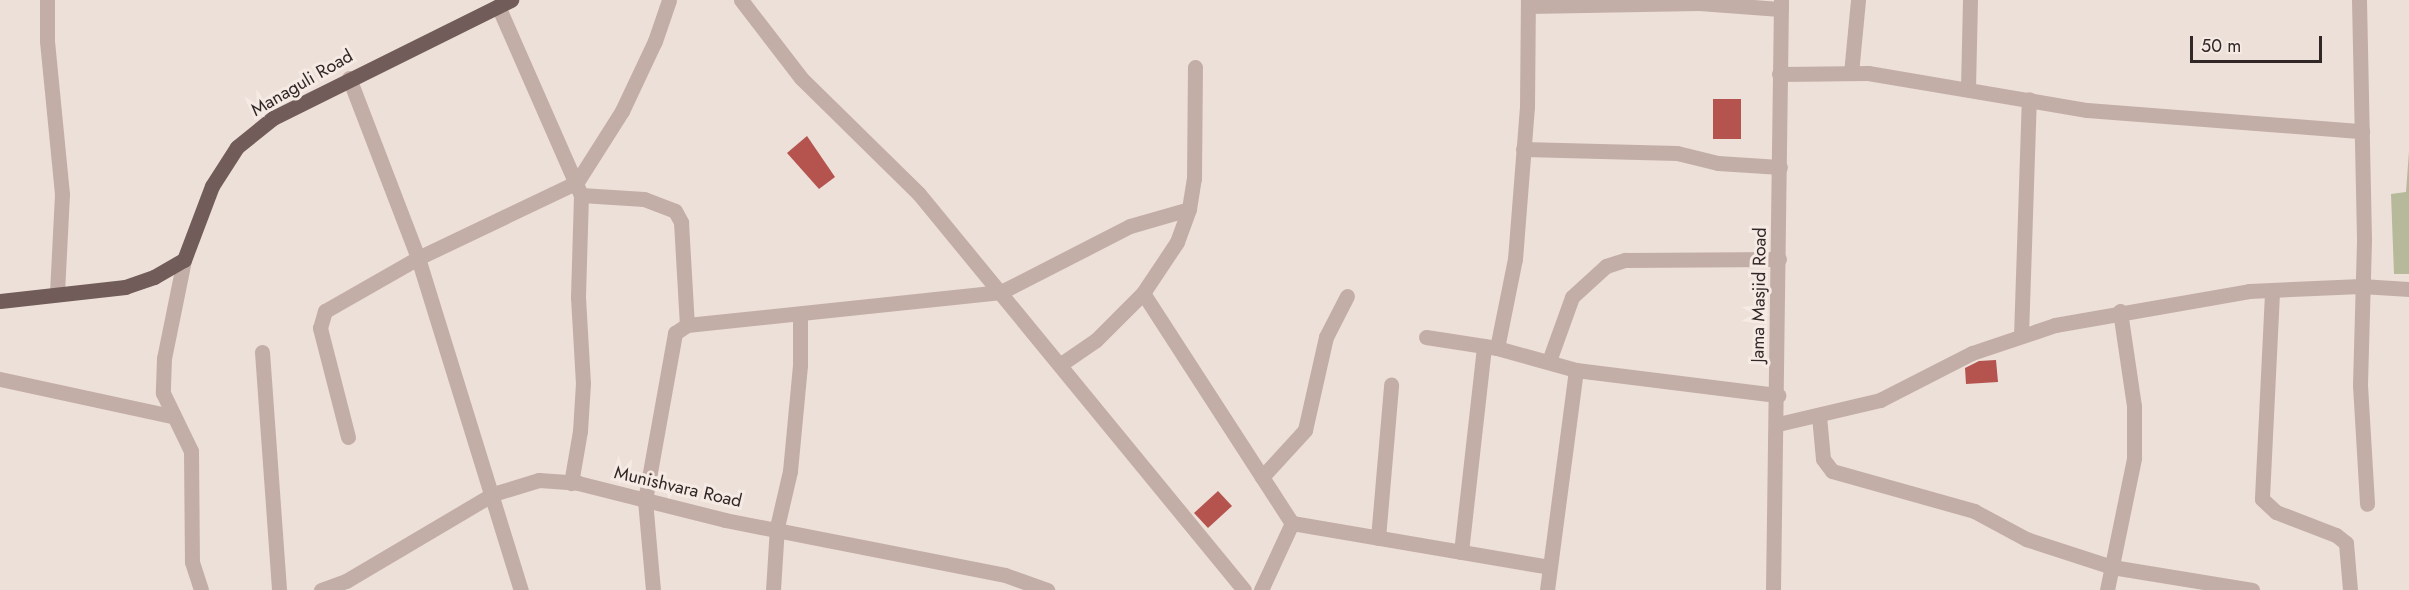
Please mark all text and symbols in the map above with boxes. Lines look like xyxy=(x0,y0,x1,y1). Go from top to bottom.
scale bar xyxy=(2193,24,2325,62)
text: 50 m xyxy=(2201,33,2241,59)
street label: Managuli Road xyxy=(247,45,357,121)
street label: Jama Masjid Road xyxy=(1747,227,1771,363)
street label: Munishvara Road xyxy=(612,462,744,512)

